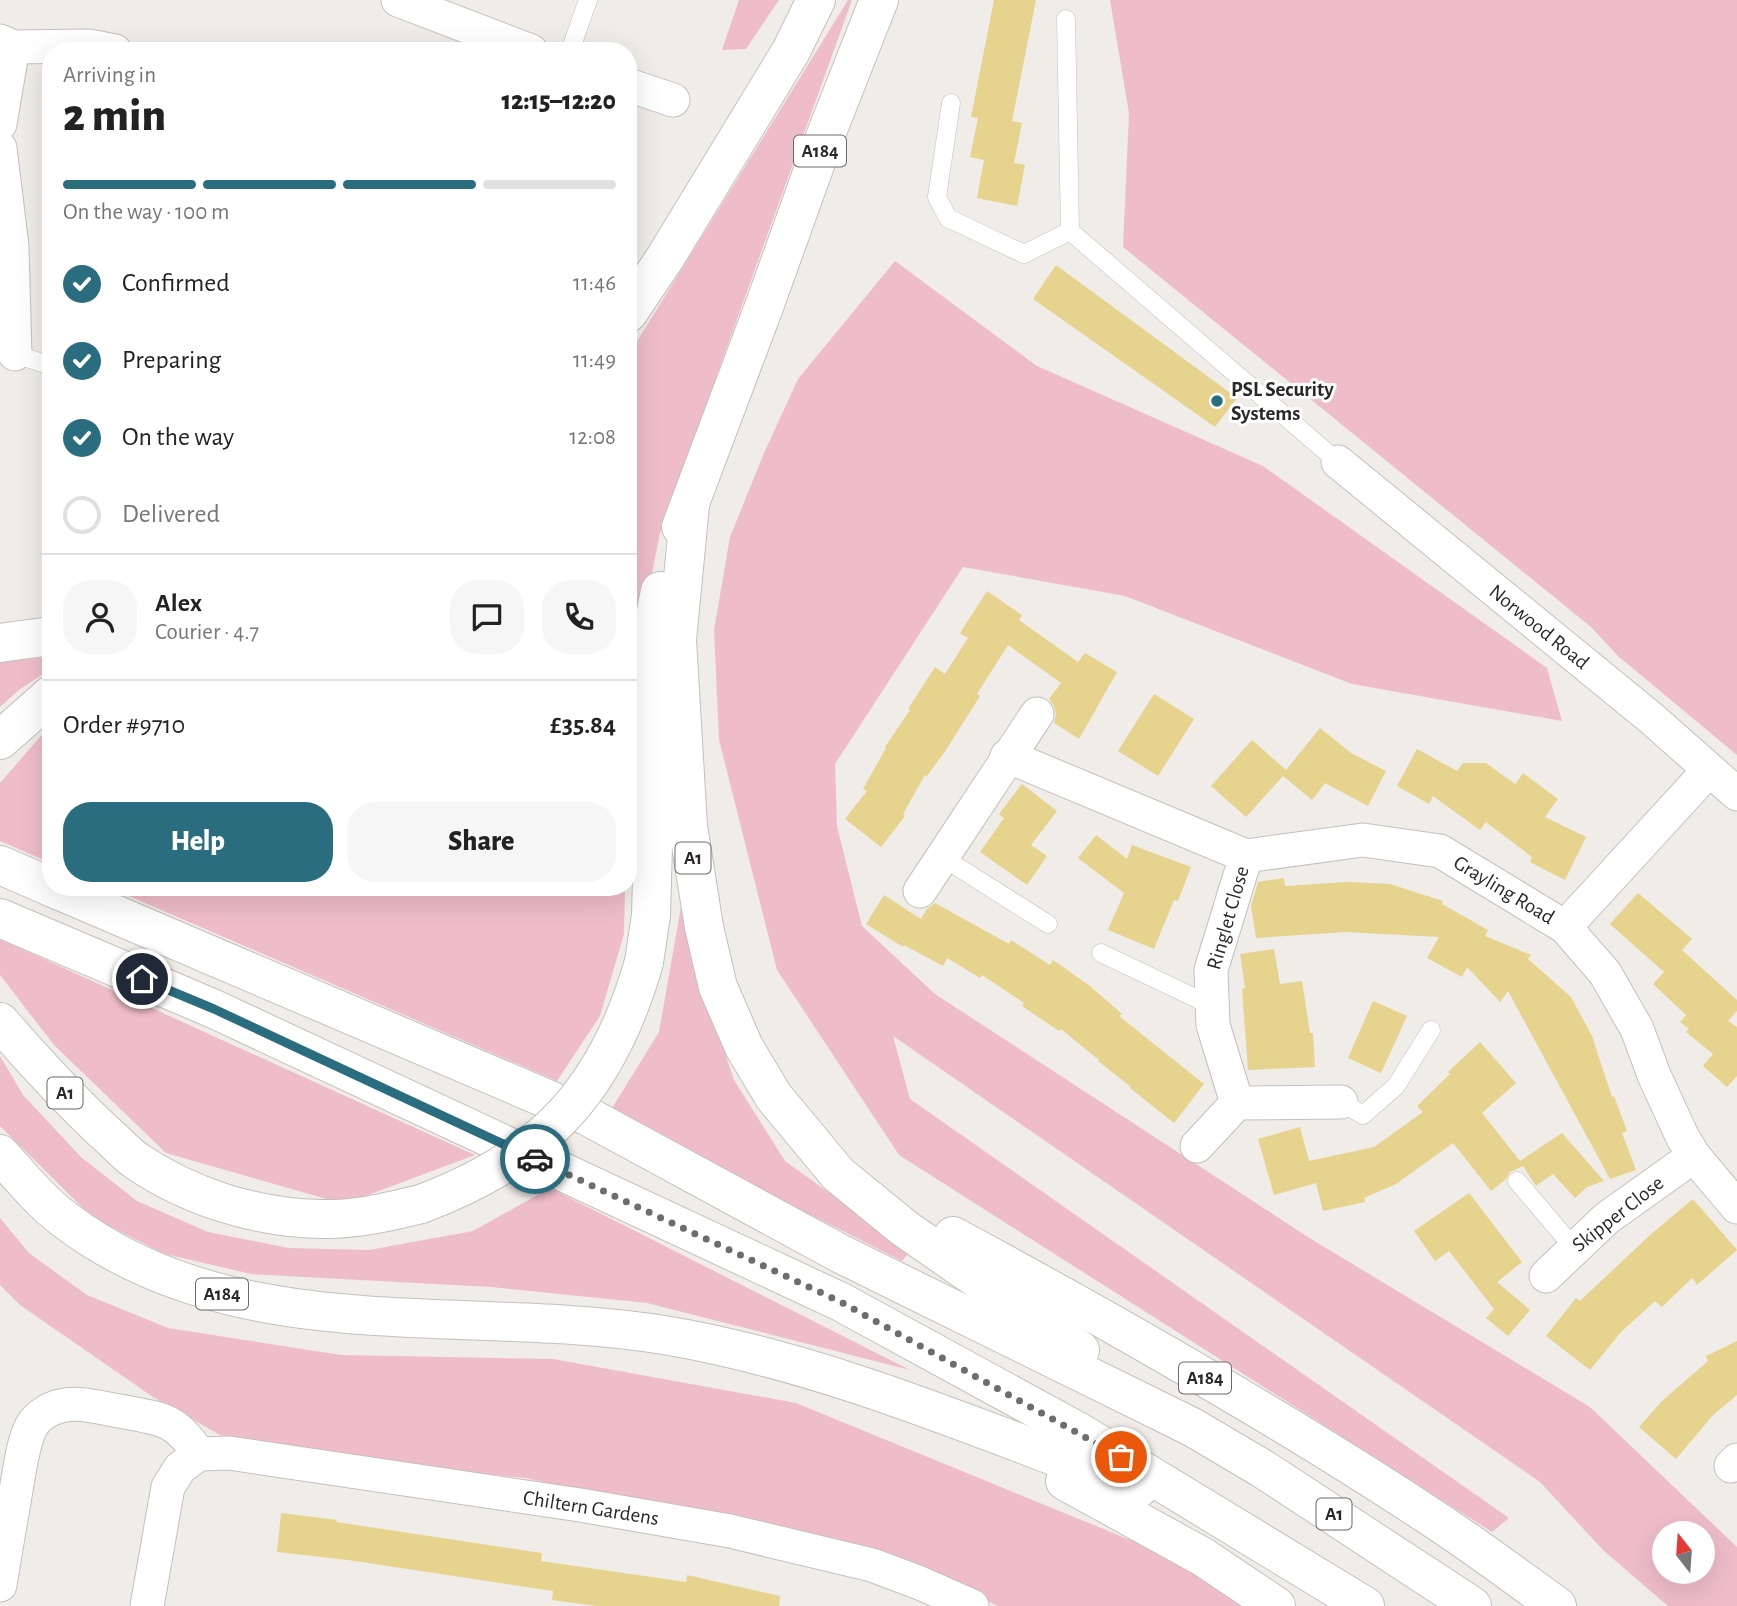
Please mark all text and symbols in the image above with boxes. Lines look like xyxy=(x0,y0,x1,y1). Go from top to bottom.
text: Arriving in xyxy=(63,64,156,87)
text: 12:15–12:20 xyxy=(501,88,616,114)
text: 2 min xyxy=(63,93,166,139)
road number: A184 xyxy=(794,136,846,167)
text: On the way · 100 m xyxy=(63,201,230,224)
icon: check xyxy=(63,265,101,303)
text: Confirmed xyxy=(122,270,230,296)
text: 11:46 xyxy=(573,272,616,295)
icon: check xyxy=(63,342,101,380)
text: Preparing xyxy=(122,347,221,373)
text: 11:49 xyxy=(573,349,616,372)
place label: PSL Security Systems xyxy=(1231,379,1334,424)
marker: PSL Security Systems xyxy=(1209,393,1225,409)
icon: check xyxy=(63,419,101,457)
text: On the way xyxy=(122,424,234,450)
text: 12:08 xyxy=(569,426,616,449)
text: Delivered xyxy=(122,501,220,527)
button: person xyxy=(63,580,137,654)
button: chat xyxy=(450,580,524,654)
button: phone xyxy=(542,580,616,654)
street label: Norwood Road xyxy=(1485,581,1593,674)
text: Alex xyxy=(155,590,202,616)
text: Courier · 4.7 xyxy=(155,621,259,644)
text: Order #9710 xyxy=(63,712,185,738)
text: £35.84 xyxy=(550,712,616,738)
button: Help xyxy=(63,802,333,882)
button: Share xyxy=(347,802,616,882)
road number: A1 xyxy=(676,842,710,874)
street label: Grayling Road xyxy=(1450,852,1558,928)
street label: Ringlet Close xyxy=(1203,864,1253,972)
pin xyxy=(112,949,172,1009)
icon: home xyxy=(123,960,161,998)
road number: A1 xyxy=(48,1078,82,1108)
courier xyxy=(500,1124,570,1194)
icon: car xyxy=(516,1140,554,1178)
street label: Skipper Close xyxy=(1568,1172,1668,1256)
road number: A184 xyxy=(196,1278,248,1310)
road number: A184 xyxy=(1179,1362,1231,1394)
pin xyxy=(1091,1427,1151,1487)
icon: bag xyxy=(1102,1438,1140,1476)
street label: Chiltern Gardens xyxy=(522,1487,660,1529)
road number: A1 xyxy=(1316,1498,1352,1530)
north arrow xyxy=(1652,1521,1715,1584)
map controls xyxy=(1652,1521,1715,1584)

